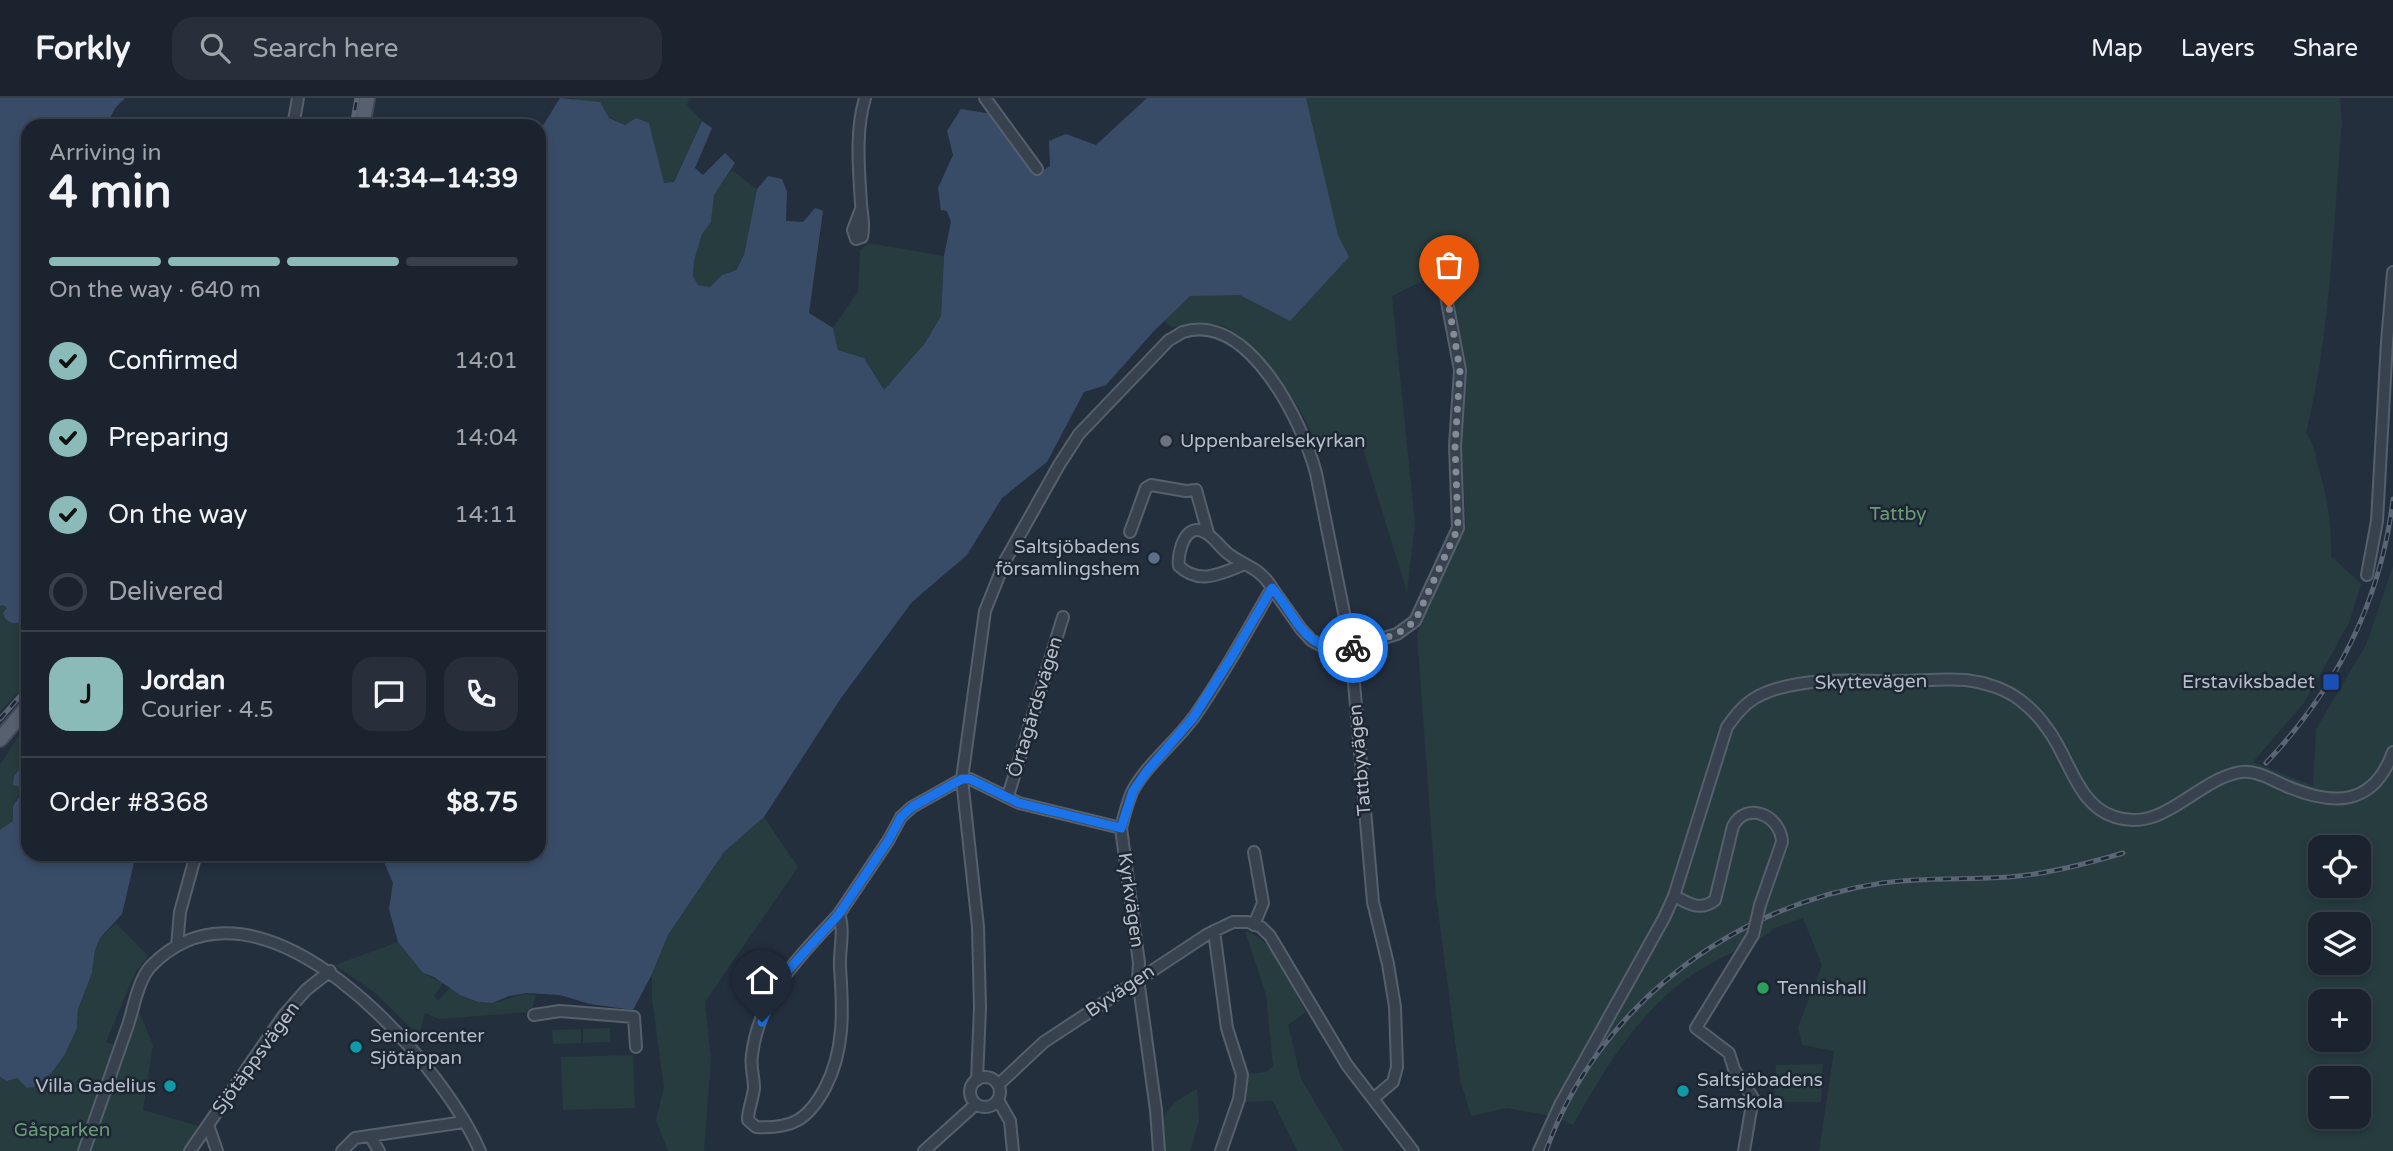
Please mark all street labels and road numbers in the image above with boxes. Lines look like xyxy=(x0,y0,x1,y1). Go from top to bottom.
street label: Örtagårdsvägen xyxy=(1003,634,1067,780)
street label: Skyttevägen xyxy=(1815,670,1927,694)
street label: Tattbyvägen xyxy=(1344,703,1376,817)
street label: Kyrkvägen xyxy=(1113,851,1149,949)
street label: Byvägen xyxy=(1081,960,1159,1022)
street label: Sjötäppsvägen xyxy=(208,997,304,1119)

